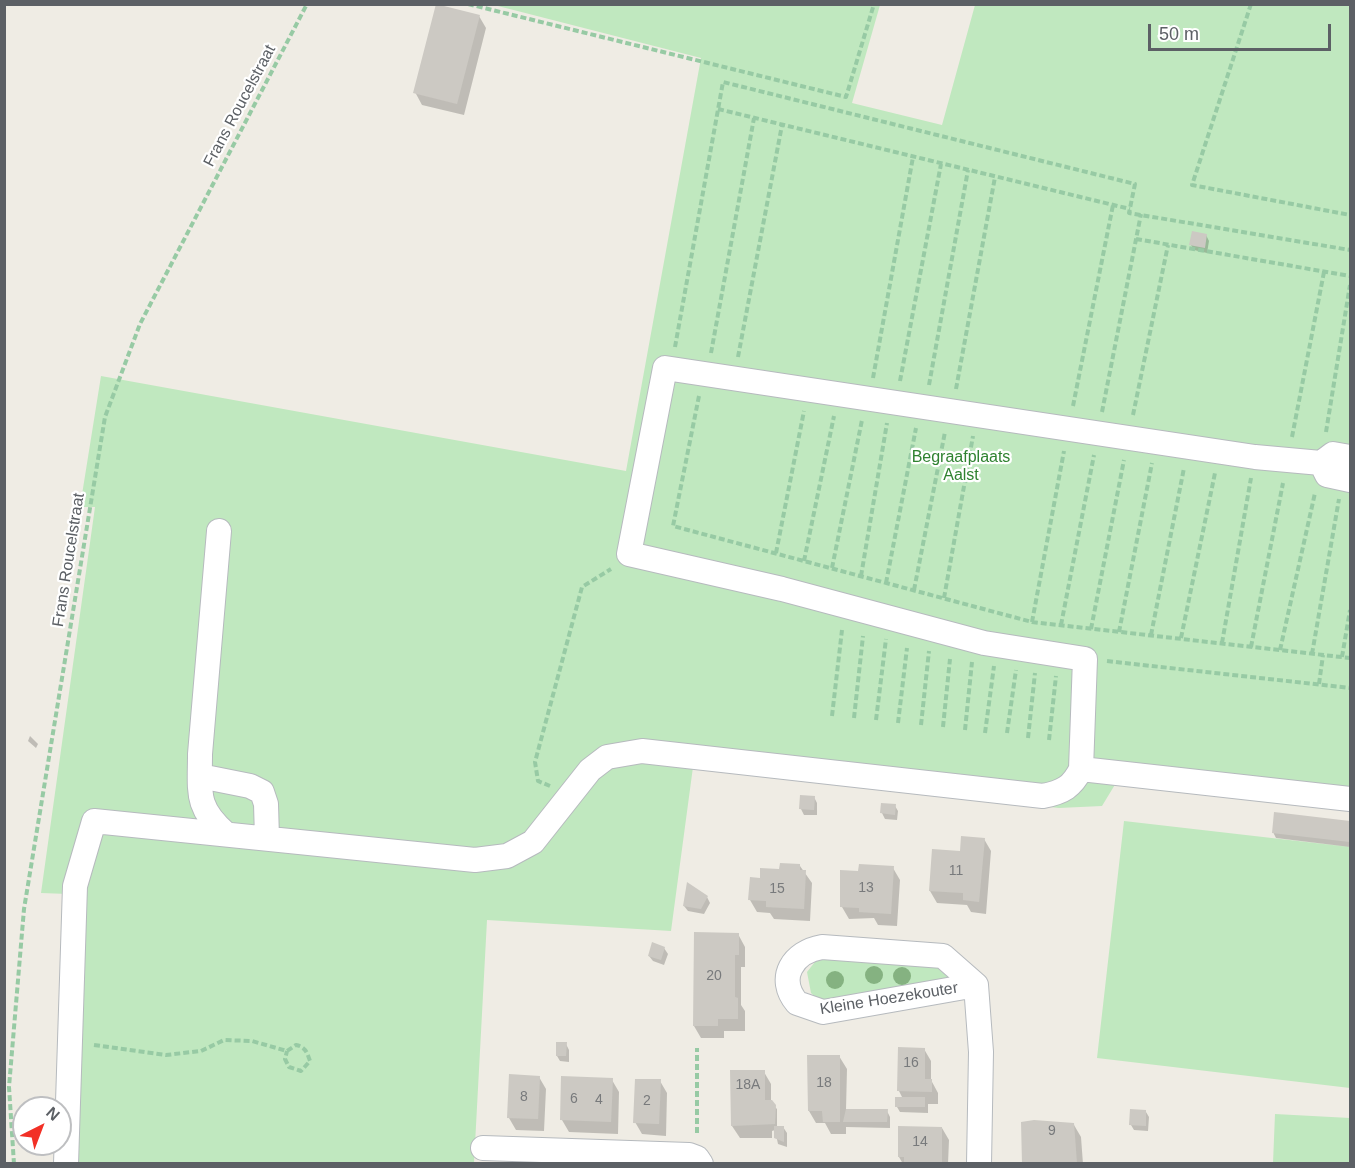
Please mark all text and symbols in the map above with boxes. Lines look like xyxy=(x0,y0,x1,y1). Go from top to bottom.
scale bar xyxy=(1151,12,1334,50)
text: 50 m xyxy=(1159,24,1199,44)
street label: Frans Roucelstraat xyxy=(200,42,280,170)
park label: Begraafplaats Aalst xyxy=(912,448,1010,486)
street label: Frans Roucelstraat xyxy=(49,492,89,628)
house number: 11 xyxy=(949,863,963,879)
house number: 13 xyxy=(858,880,874,896)
house number: 15 xyxy=(769,881,785,897)
house number: 20 xyxy=(706,968,722,984)
street label: Kleine Hoezekouter xyxy=(819,979,959,1019)
house number: 16 xyxy=(903,1055,919,1071)
house number: 18 xyxy=(816,1075,832,1091)
house number: 18A xyxy=(736,1077,760,1093)
house number: 8 xyxy=(520,1089,528,1105)
house number: 6 xyxy=(570,1091,578,1107)
house number: 4 xyxy=(595,1092,603,1108)
house number: 2 xyxy=(643,1093,651,1109)
north arrow xyxy=(12,1096,72,1156)
text: N xyxy=(43,1104,63,1124)
house number: 9 xyxy=(1048,1123,1056,1139)
house number: 14 xyxy=(912,1134,928,1150)

